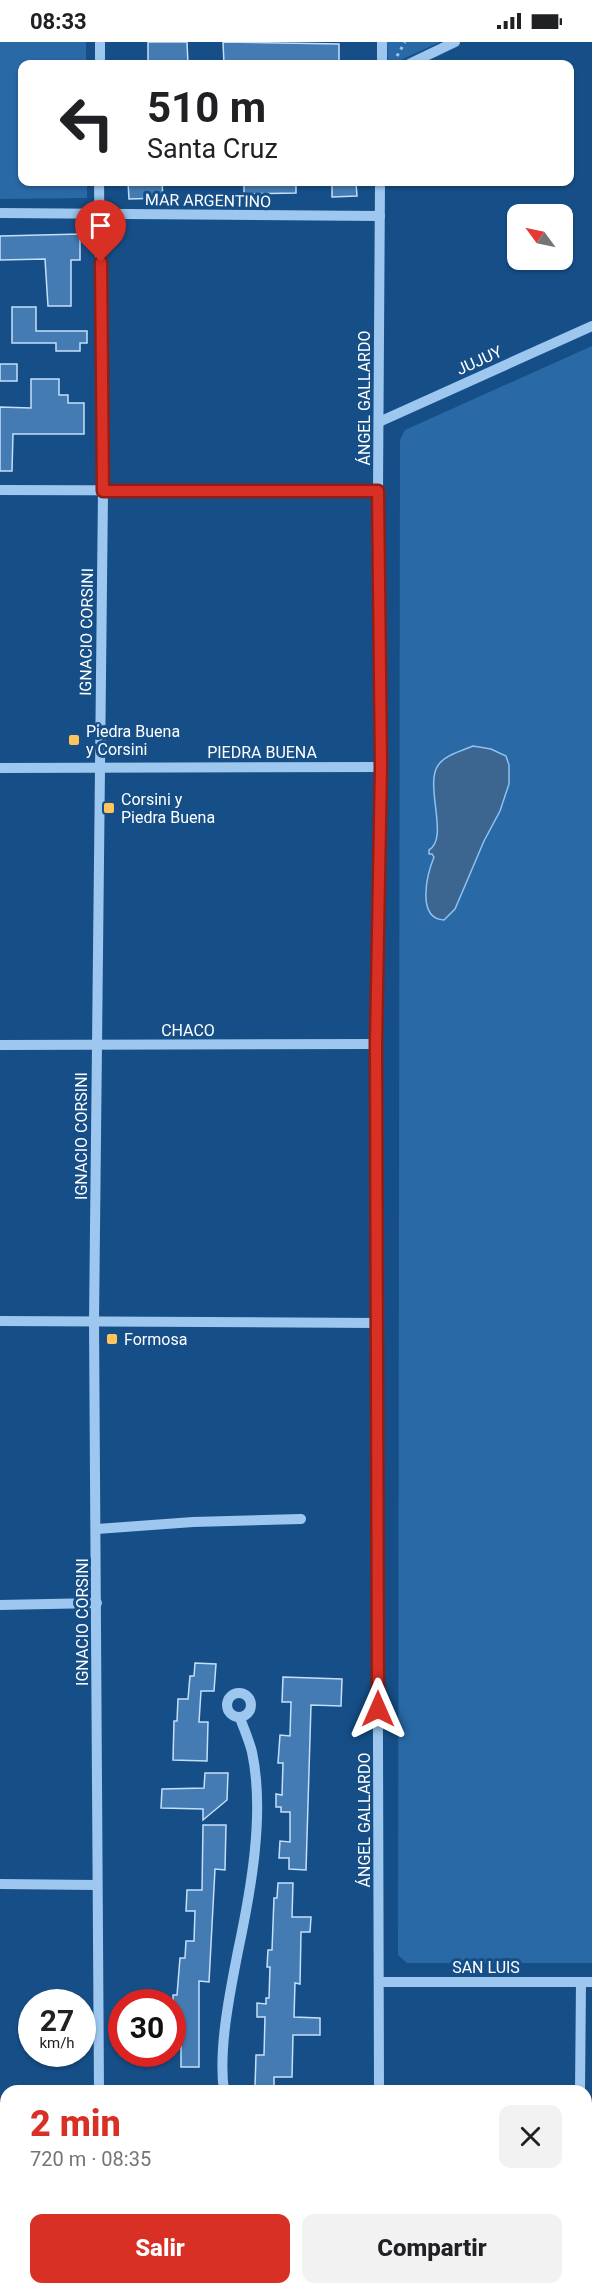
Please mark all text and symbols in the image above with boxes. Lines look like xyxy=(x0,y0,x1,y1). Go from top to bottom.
text: 08:33 xyxy=(30,9,87,34)
text: 510 m xyxy=(147,83,266,132)
icon: left xyxy=(48,84,126,162)
text: Santa Cruz xyxy=(147,133,278,165)
street label: MAR ARGENTINO xyxy=(145,190,271,211)
pin xyxy=(75,200,126,262)
north arrow xyxy=(507,204,573,270)
map controls xyxy=(507,204,573,270)
icon: arrive xyxy=(84,209,117,242)
street label: ÁNGEL GALLARDO xyxy=(355,331,374,465)
street label: JUJUY xyxy=(453,342,505,379)
street label: IGNACIO CORSINI xyxy=(76,568,97,696)
place label: Piedra Buena y Corsini xyxy=(86,722,180,759)
marker: Piedra Buena y Corsini xyxy=(67,733,81,747)
street label: PIEDRA BUENA xyxy=(207,743,317,762)
place label: Corsini y Piedra Buena xyxy=(121,790,215,827)
marker: Corsini y Piedra Buena xyxy=(102,801,116,815)
street label: CHACO xyxy=(161,1021,215,1040)
street label: IGNACIO CORSINI xyxy=(72,1072,91,1200)
place label: Formosa xyxy=(124,1330,187,1349)
marker: Formosa xyxy=(105,1332,119,1346)
street label: IGNACIO CORSINI xyxy=(73,1558,92,1686)
position arrow xyxy=(346,1677,410,1741)
street label: ÁNGEL GALLARDO xyxy=(355,1753,374,1887)
street label: SAN LUIS xyxy=(452,1958,520,1977)
speed limit sign: 30 xyxy=(108,1989,186,2067)
text: 27 xyxy=(40,2003,74,2038)
text: km/h xyxy=(39,2034,75,2052)
text: 2 min xyxy=(30,2103,121,2145)
button: close xyxy=(499,2105,562,2168)
text: 720 m · 08:35 xyxy=(30,2147,151,2171)
button: Salir xyxy=(30,2214,290,2283)
button: Compartir xyxy=(302,2214,562,2283)

